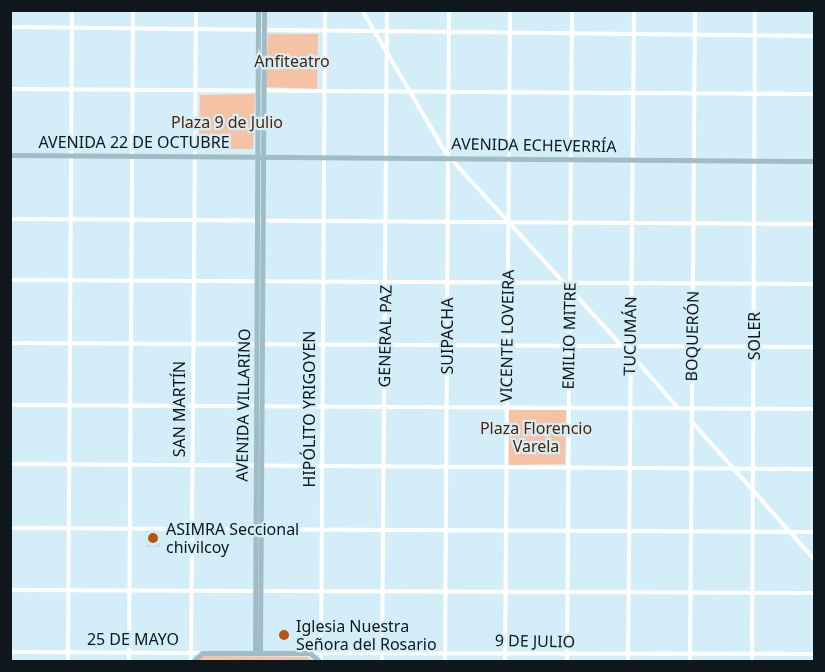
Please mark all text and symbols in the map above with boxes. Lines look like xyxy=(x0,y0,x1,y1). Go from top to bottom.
park label: Anfiteatro xyxy=(254,51,330,71)
park label: Plaza 9 de Julio xyxy=(171,112,283,132)
street label: AVENIDA 22 DE OCTUBRE xyxy=(38,132,230,152)
street label: AVENIDA ECHEVERRÍA xyxy=(451,134,617,156)
street label: VICENTE LOVEIRA xyxy=(496,270,518,402)
street label: EMILIO MITRE xyxy=(558,282,580,390)
street label: GENERAL PAZ xyxy=(375,285,395,387)
street label: BOQUERÓN xyxy=(682,291,702,381)
street label: TUCUMÁN xyxy=(620,296,640,376)
street label: SUIPACHA xyxy=(437,298,457,374)
street label: SOLER xyxy=(744,312,764,360)
street label: AVENIDA VILLARINO xyxy=(232,328,254,482)
street label: HIPÓLITO YRIGOYEN xyxy=(299,330,319,488)
street label: SAN MARTÍN xyxy=(169,361,189,457)
park label: Plaza Florencio Varela xyxy=(480,418,592,456)
place label: ASIMRA Seccional chivilcoy xyxy=(166,519,299,557)
marker: ASIMRA Seccional chivilcoy xyxy=(144,529,162,547)
place label: Iglesia Nuestra Señora del Rosario xyxy=(296,616,437,654)
marker: Iglesia Nuestra Señora del Rosario xyxy=(277,628,291,642)
street label: 25 DE MAYO xyxy=(87,629,179,649)
street label: 9 DE JULIO xyxy=(495,631,575,651)

